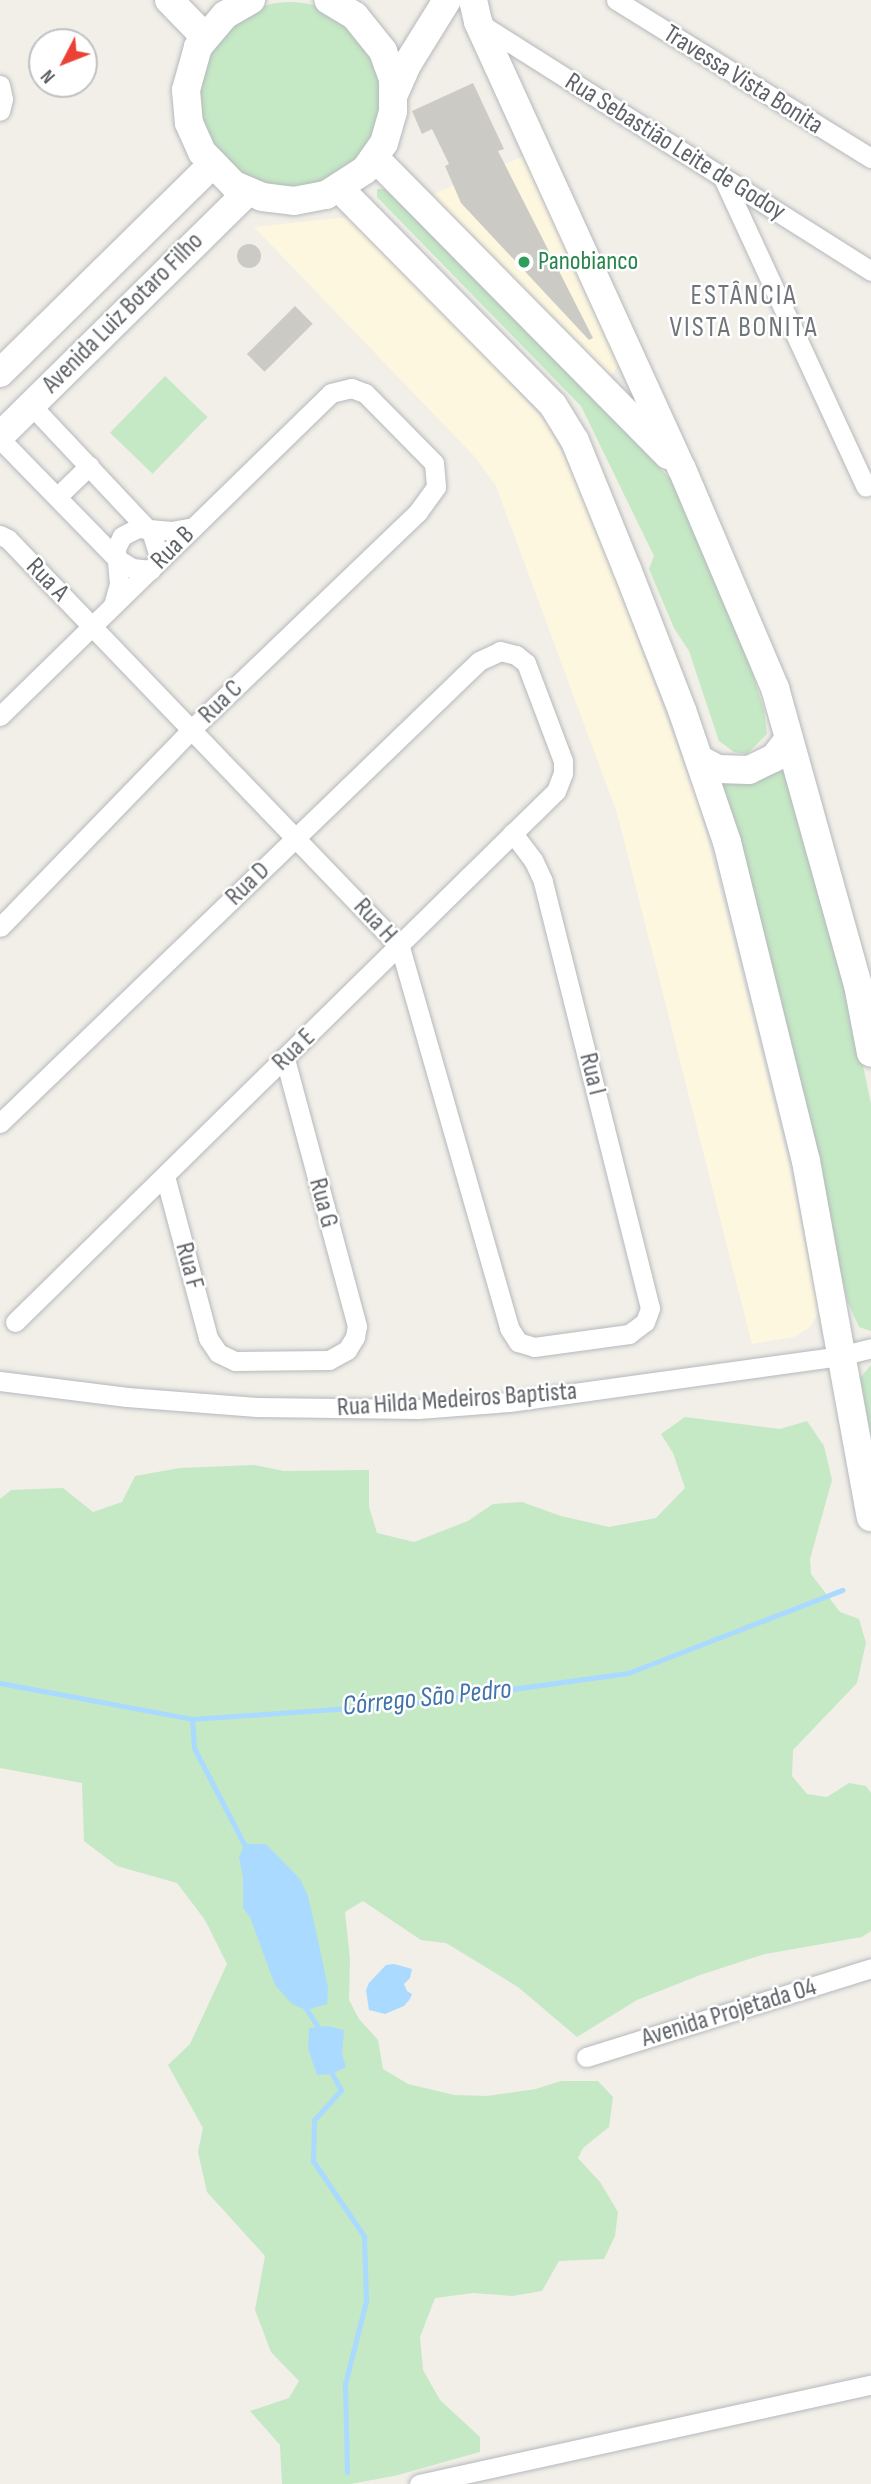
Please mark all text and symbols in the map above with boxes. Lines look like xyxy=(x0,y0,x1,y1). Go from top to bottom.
street label: Travessa Vista Bonita xyxy=(657,18,829,142)
north arrow xyxy=(28,28,98,98)
text: N xyxy=(37,65,60,88)
street label: Rua Sebastião Leite de Godoy xyxy=(559,66,791,228)
street label: Avenida Luiz Botaro Filho xyxy=(36,226,210,400)
place label: Panobianco xyxy=(538,246,638,278)
marker: Panobianco xyxy=(516,254,532,270)
district label: ESTÂNCIA VISTA BONITA xyxy=(671,279,817,345)
street label: Rua B xyxy=(145,520,201,576)
street label: Rua A xyxy=(19,552,75,608)
street label: Rua C xyxy=(192,674,250,730)
street label: Rua D xyxy=(219,855,277,913)
street label: Rua H xyxy=(346,892,404,950)
street label: Rua E xyxy=(266,1022,322,1078)
street label: Rua I xyxy=(572,1050,612,1098)
street label: Rua G xyxy=(301,1175,345,1231)
street label: Rua F xyxy=(168,1239,210,1293)
street label: Rua Hilda Medeiros Baptista xyxy=(336,1376,578,1424)
water label: Córrego São Pedro xyxy=(341,1672,513,1724)
street label: Avenida Projetada 04 xyxy=(638,1972,820,2054)

